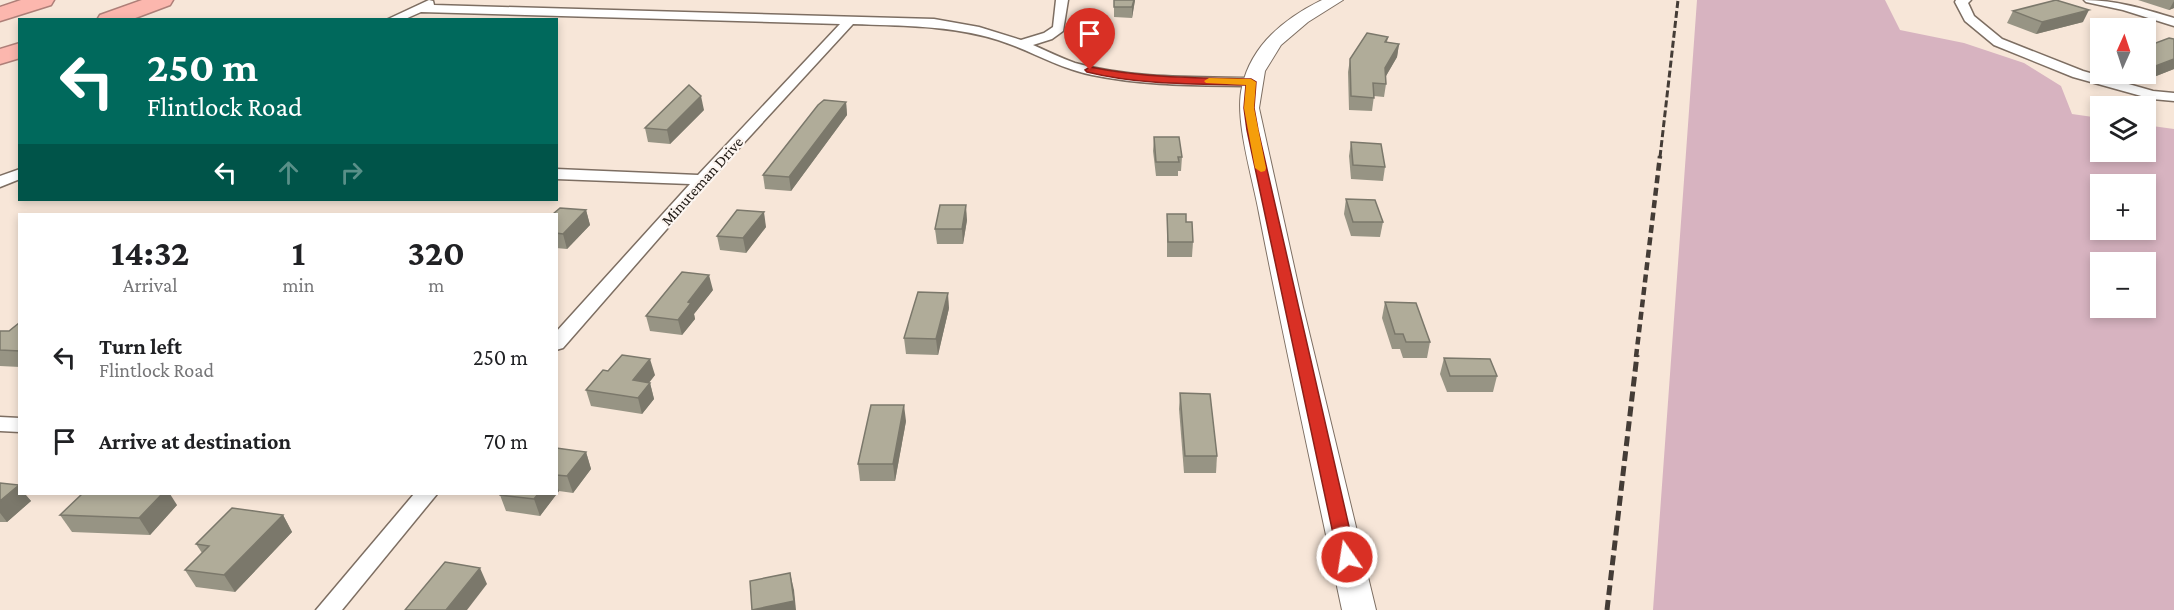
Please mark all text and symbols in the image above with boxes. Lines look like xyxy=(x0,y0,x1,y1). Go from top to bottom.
pin xyxy=(1064,8,1115,70)
icon: arrive xyxy=(1073,17,1106,50)
north arrow xyxy=(2090,18,2156,84)
map controls xyxy=(2090,18,2156,318)
icon: left xyxy=(48,42,126,120)
text: 250 m xyxy=(147,43,258,90)
text: Flintlock Road xyxy=(147,92,302,122)
button: layers xyxy=(2090,96,2156,162)
street label: Minuteman Drive xyxy=(658,133,746,229)
icon: left xyxy=(209,156,242,189)
icon: ahead xyxy=(272,156,305,189)
icon: right xyxy=(335,156,368,189)
button: + xyxy=(2090,174,2156,240)
text: 14:32 xyxy=(111,233,189,273)
text: 1 xyxy=(292,233,305,273)
text: 320 xyxy=(408,233,465,273)
button: − xyxy=(2090,252,2156,318)
text: Arrival xyxy=(123,274,177,296)
text: min xyxy=(282,274,315,296)
text: m xyxy=(428,274,444,296)
text: Turn left xyxy=(99,334,182,359)
icon: left xyxy=(48,341,81,374)
text: 250 m xyxy=(473,345,528,370)
text: Flintlock Road xyxy=(99,359,214,381)
icon: arrive xyxy=(48,425,81,458)
text: Arrive at destination xyxy=(99,429,291,454)
text: 70 m xyxy=(484,429,528,454)
position arrow xyxy=(1315,525,1379,589)

